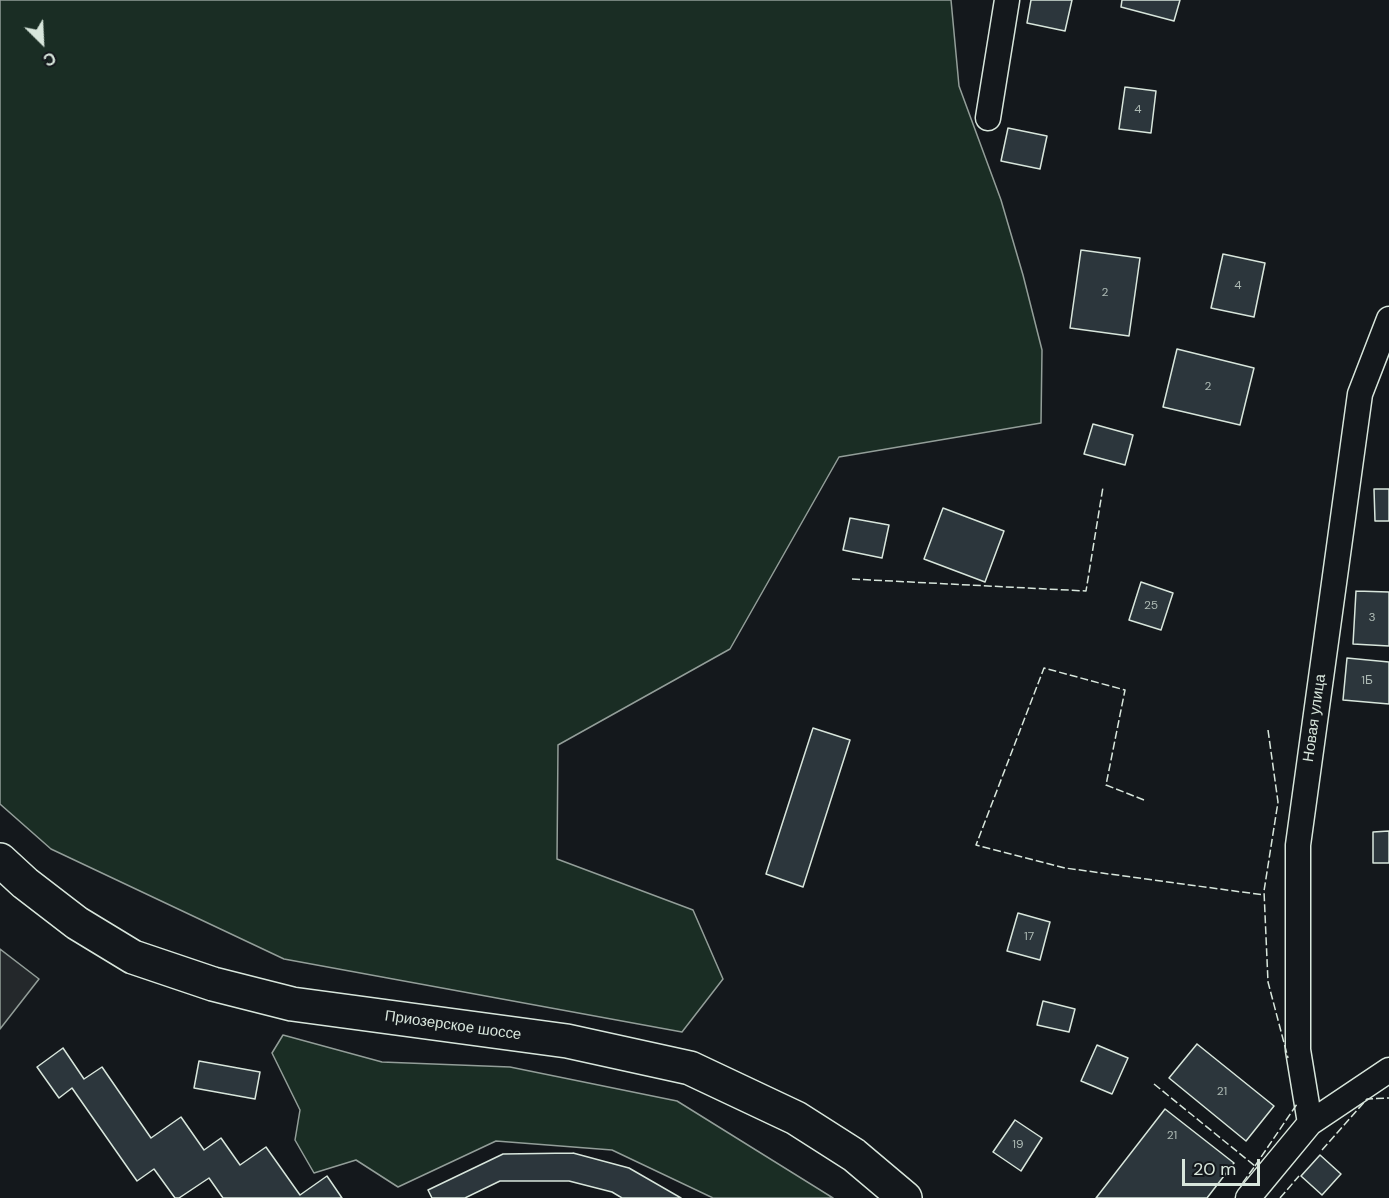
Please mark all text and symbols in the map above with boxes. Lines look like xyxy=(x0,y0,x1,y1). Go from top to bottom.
north arrow xyxy=(12,12,72,72)
text: С xyxy=(40,47,59,71)
house number: 4 xyxy=(1134,103,1142,117)
house number: 4 xyxy=(1234,279,1242,293)
house number: 2 xyxy=(1102,286,1108,300)
house number: 2 xyxy=(1205,380,1211,394)
house number: 25 xyxy=(1144,599,1158,613)
house number: 3 xyxy=(1368,611,1376,625)
street label: Новая улица xyxy=(1300,673,1330,763)
house number: 1Б xyxy=(1361,674,1373,688)
house number: 17 xyxy=(1024,930,1034,944)
street label: Приозерское шоссе xyxy=(384,1008,522,1044)
house number: 21 xyxy=(1217,1085,1227,1099)
house number: 21 xyxy=(1167,1129,1177,1143)
house number: 19 xyxy=(1012,1138,1024,1152)
scale bar xyxy=(1185,1147,1263,1185)
text: 20 m xyxy=(1193,1157,1236,1181)

